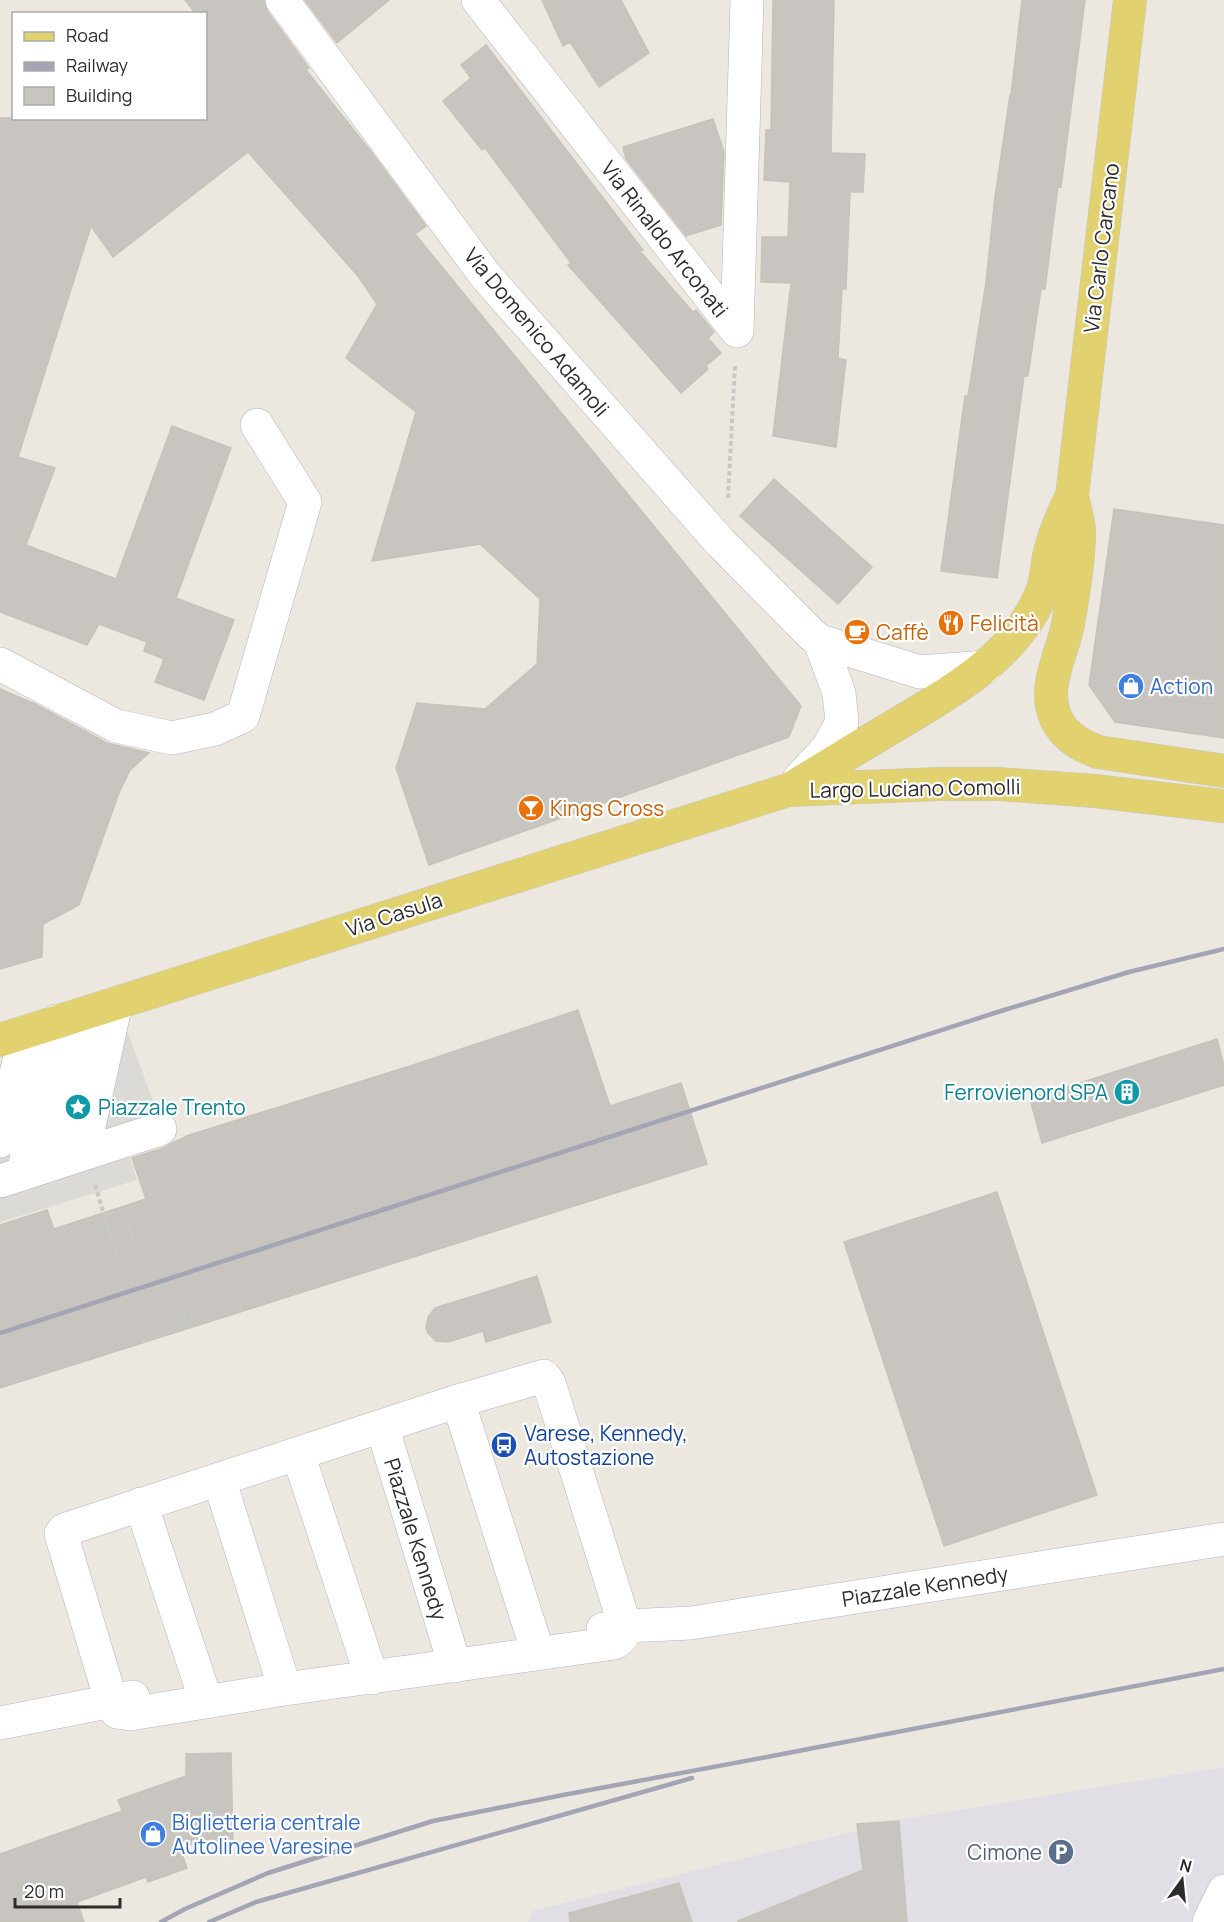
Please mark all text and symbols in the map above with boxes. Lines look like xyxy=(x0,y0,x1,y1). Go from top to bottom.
legend xyxy=(12,12,207,120)
text: Road xyxy=(66,23,109,47)
text: Railway xyxy=(66,53,128,77)
text: Building xyxy=(66,83,132,107)
street label: Via Rinaldo Arconati xyxy=(595,155,735,323)
street label: Via Carlo Carcano xyxy=(1077,161,1125,335)
street label: Via Domenico Adamoli xyxy=(458,242,616,422)
restaurant icon: Felicità xyxy=(936,608,966,638)
place label: Felicità xyxy=(970,609,1039,637)
cafe icon: Caffè xyxy=(842,617,872,647)
place label: Caffè xyxy=(876,618,929,646)
shop icon: Action xyxy=(1116,671,1146,701)
place label: Action xyxy=(1150,672,1213,700)
street label: Largo Luciano Comolli xyxy=(809,772,1021,804)
bar icon: Kings Cross xyxy=(516,793,546,823)
place label: Kings Cross xyxy=(550,794,664,822)
street label: Via Casula xyxy=(342,885,446,943)
building icon: Ferrovienord SPA xyxy=(1112,1077,1142,1107)
place label: Ferrovienord SPA xyxy=(944,1078,1108,1106)
place icon: Piazzale Trento xyxy=(63,1092,93,1122)
place label: Piazzale Trento xyxy=(98,1093,246,1121)
place label: Varese, Kennedy, Autostazione xyxy=(524,1419,688,1471)
bus stop icon: Varese, Kennedy, Autostazione xyxy=(489,1430,519,1460)
street label: Piazzale Kennedy xyxy=(378,1454,454,1624)
street label: Piazzale Kennedy xyxy=(840,1559,1010,1613)
place label: Biglietteria centrale Autolinee Varesine xyxy=(172,1808,361,1860)
shop icon: Biglietteria centrale Autolinee Varesine xyxy=(138,1819,168,1849)
parking icon: Cimone xyxy=(1046,1837,1076,1867)
place label: Cimone xyxy=(967,1838,1042,1866)
north arrow xyxy=(1152,1850,1212,1910)
text: N xyxy=(1177,1853,1194,1878)
scale bar xyxy=(15,1871,120,1909)
text: 20 m xyxy=(24,1879,64,1903)

